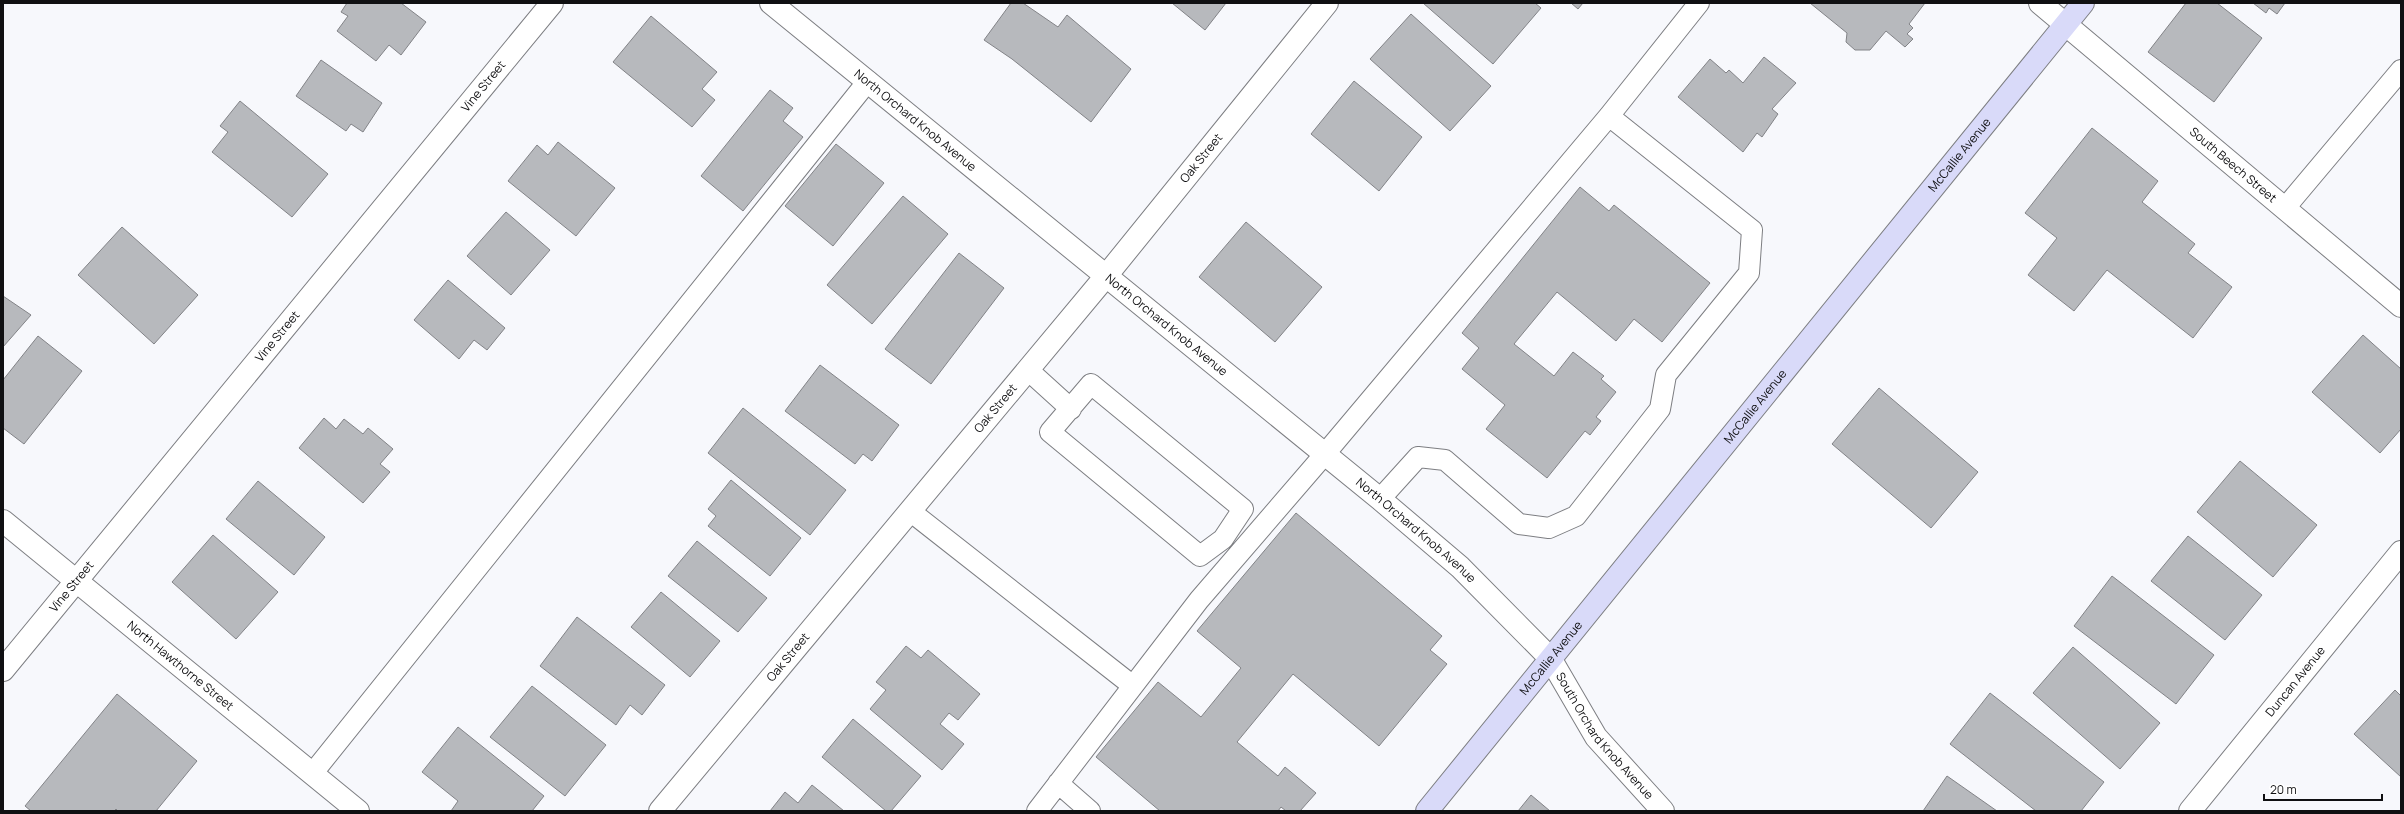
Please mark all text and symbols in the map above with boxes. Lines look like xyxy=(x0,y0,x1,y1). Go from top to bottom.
street label: Vine Street xyxy=(457,57,509,115)
street label: North Orchard Knob Avenue xyxy=(851,65,980,175)
street label: McCallie Avenue xyxy=(1924,114,1994,195)
street label: South Beech Street xyxy=(2186,123,2281,206)
street label: Oak Street xyxy=(1176,130,1226,186)
street label: North Orchard Knob Avenue xyxy=(1102,270,1231,380)
street label: Vine Street xyxy=(251,307,303,365)
street label: McCallie Avenue xyxy=(1720,366,1790,447)
street label: Oak Street xyxy=(970,380,1021,436)
street label: North Orchard Knob Avenue xyxy=(1352,474,1480,586)
street label: Vine Street xyxy=(45,557,98,615)
street label: North Hawthorne Street xyxy=(124,617,238,714)
street label: McCallie Avenue xyxy=(1516,617,1586,698)
street label: Oak Street xyxy=(762,629,813,685)
street label: Duncan Avenue xyxy=(2261,642,2329,720)
street label: South Orchard Knob Avenue xyxy=(1552,669,1658,803)
scale bar xyxy=(2264,776,2382,802)
text: 20 m xyxy=(2270,781,2297,798)

